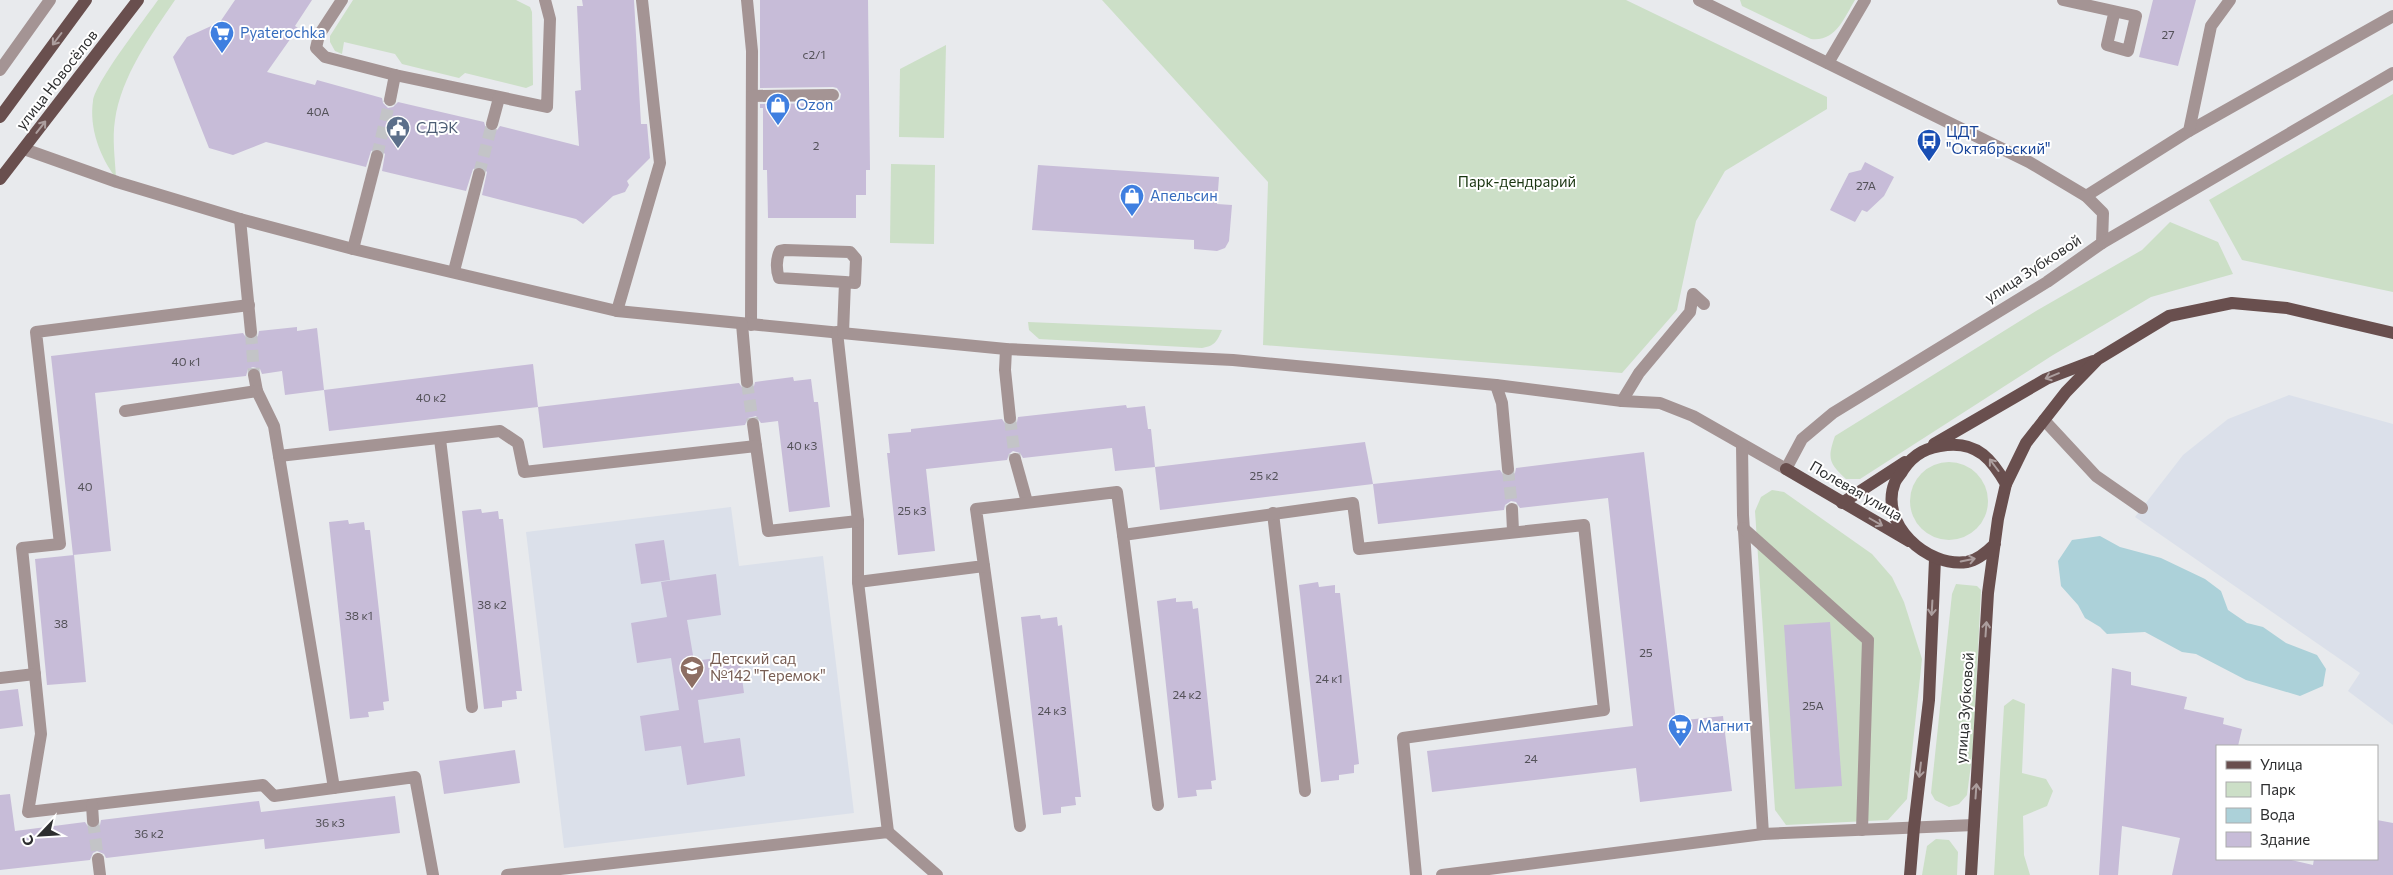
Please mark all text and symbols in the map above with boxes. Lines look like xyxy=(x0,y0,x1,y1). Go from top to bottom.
supermarket icon: Pyaterochka xyxy=(209,20,235,54)
place label: Pyaterochka xyxy=(240,23,326,41)
street label: улица Новосёлов xyxy=(12,26,101,133)
house number: 27 xyxy=(2162,27,2174,41)
one-way arrow xyxy=(52,32,62,46)
house number: с2/1 xyxy=(802,47,826,61)
shop icon: Ozon xyxy=(765,92,791,126)
place label: Ozon xyxy=(796,95,833,113)
house number: 40А xyxy=(306,104,330,118)
public building icon: СДЭК xyxy=(385,115,411,149)
place label: СДЭК xyxy=(416,118,458,136)
one-way arrow xyxy=(35,121,46,134)
place label: ЦДТ "Октябрьский" xyxy=(1946,122,2051,157)
bus stop icon: ЦДТ "Октябрьский" xyxy=(1916,128,1942,162)
house number: 2 xyxy=(813,138,820,152)
park label: Парк-дендрарий xyxy=(1458,172,1576,190)
house number: 27А xyxy=(1856,178,1876,192)
shop icon: Апельсин xyxy=(1119,183,1145,217)
place label: Апельсин xyxy=(1150,186,1218,204)
street label: улица Зубковой xyxy=(1981,230,2084,306)
house number: 40 к1 xyxy=(172,354,200,368)
one-way arrow xyxy=(2045,372,2060,382)
house number: 40 к2 xyxy=(416,390,447,404)
house number: 40 к3 xyxy=(787,438,817,452)
street label: Полевая улица xyxy=(1807,456,1906,524)
one-way arrow xyxy=(1988,459,1999,472)
house number: 25 к2 xyxy=(1250,468,1279,482)
house number: 40 xyxy=(77,479,93,493)
house number: 25 к3 xyxy=(897,503,927,517)
one-way arrow xyxy=(1869,518,1883,528)
one-way arrow xyxy=(1959,555,1975,564)
house number: 38 к2 xyxy=(477,597,507,611)
one-way arrow xyxy=(1928,600,1937,616)
house number: 38 к1 xyxy=(345,608,373,622)
house number: 38 xyxy=(54,616,68,630)
one-way arrow xyxy=(1982,622,1991,638)
house number: 25 xyxy=(1639,645,1653,659)
place label: Детский сад №142 "Теремок" xyxy=(710,649,826,684)
street label: улица Зубковой xyxy=(1951,652,1977,764)
school or university icon: Детский сад №142 "Теремок" xyxy=(679,655,705,689)
house number: 24 к1 xyxy=(1315,671,1343,685)
house number: 24 к2 xyxy=(1172,687,1202,701)
house number: 25А xyxy=(1802,698,1824,712)
house number: 24 к3 xyxy=(1037,703,1067,717)
supermarket icon: Магнит xyxy=(1667,713,1693,747)
place label: Магнит xyxy=(1698,716,1751,734)
legend xyxy=(2216,745,2378,860)
house number: 24 xyxy=(1524,751,1538,765)
text: Улица xyxy=(2260,755,2302,773)
one-way arrow xyxy=(1915,761,1925,777)
text: Парк xyxy=(2260,780,2296,798)
one-way arrow xyxy=(1971,784,1980,800)
text: Вода xyxy=(2260,805,2295,823)
north arrow xyxy=(15,810,65,860)
house number: 36 к3 xyxy=(315,815,345,829)
house number: 36 к2 xyxy=(134,826,164,840)
text: Здание xyxy=(2260,830,2310,848)
text: С xyxy=(18,833,37,849)

